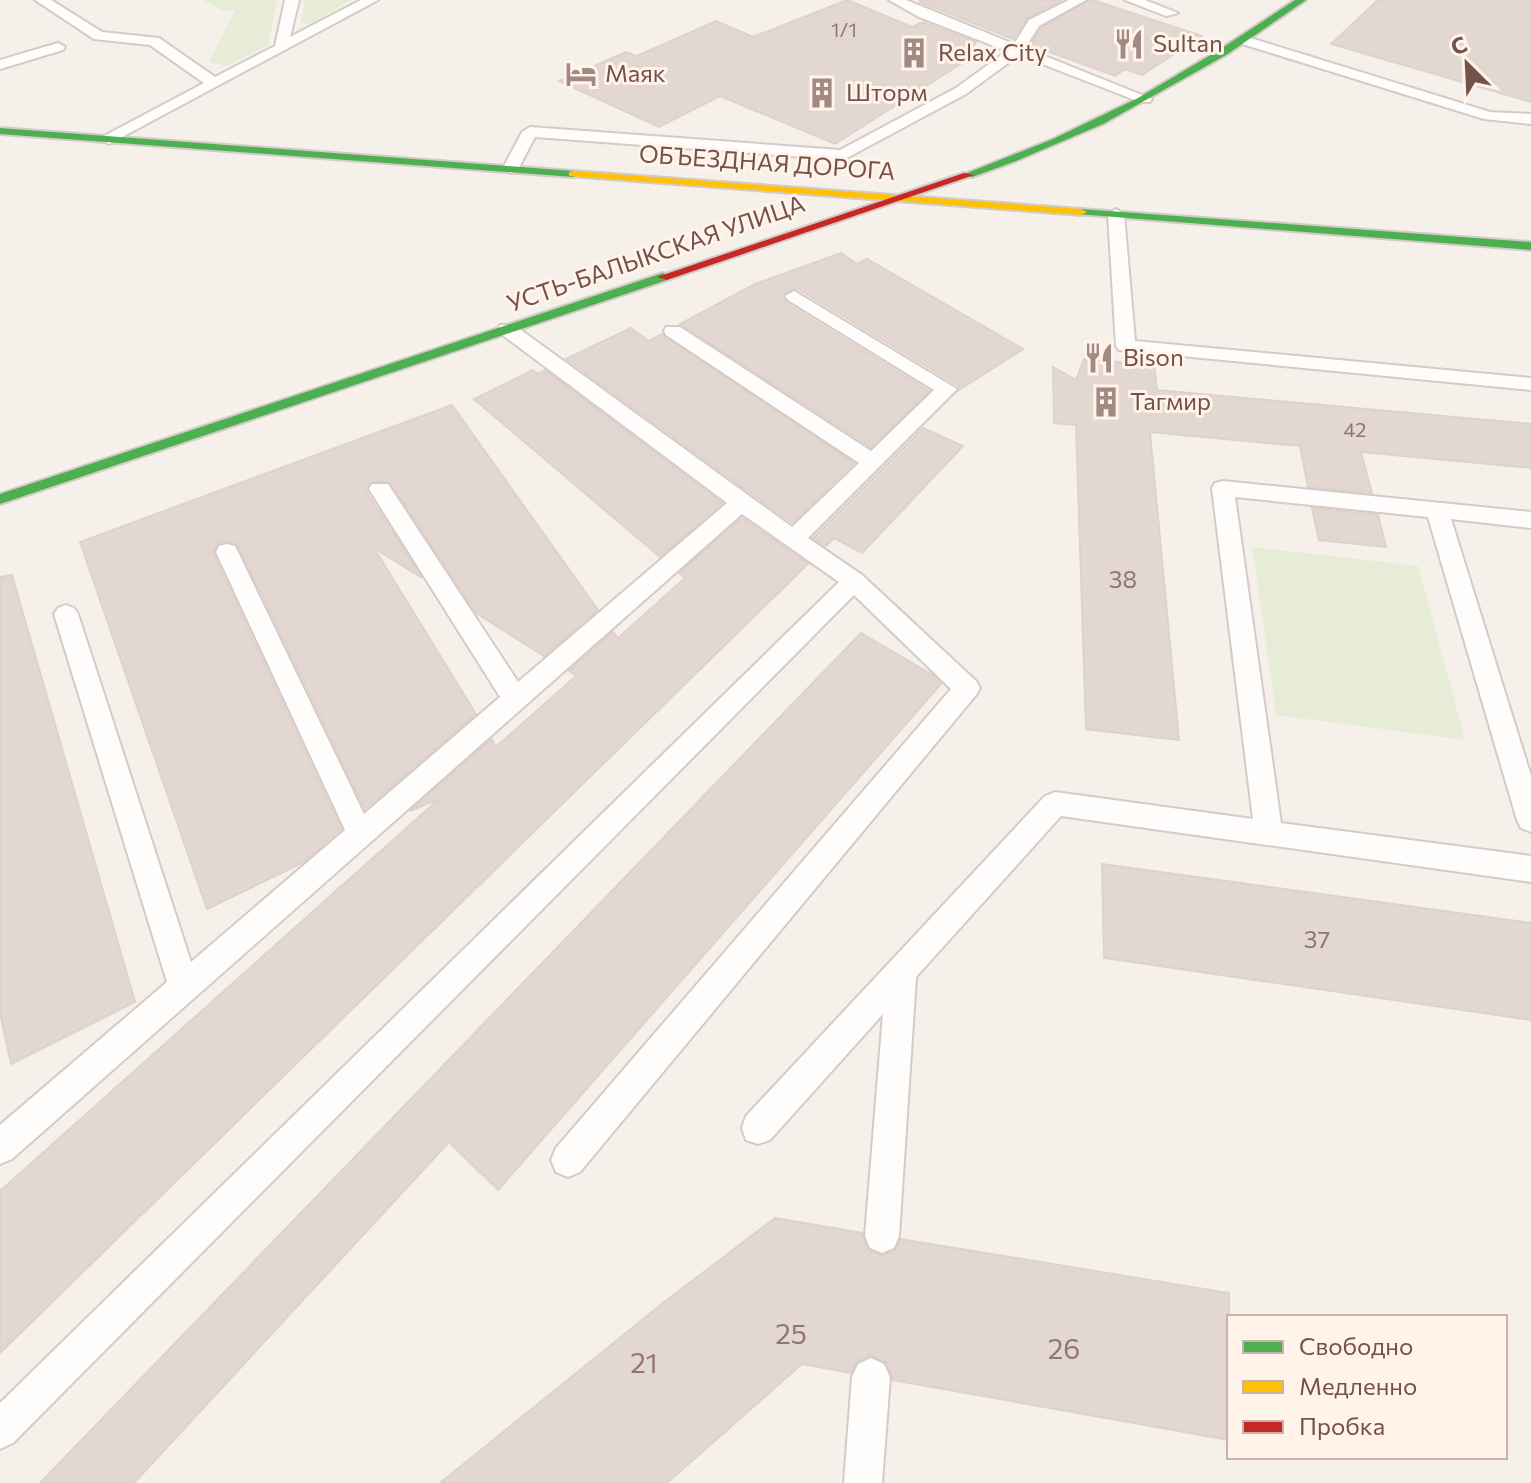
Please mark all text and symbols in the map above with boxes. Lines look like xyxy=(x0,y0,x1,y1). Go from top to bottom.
house number: 1/1 xyxy=(831,17,857,41)
north arrow xyxy=(1427,24,1507,104)
restaurant icon: Sultan xyxy=(1112,27,1146,61)
place label: Sultan xyxy=(1153,28,1223,57)
text: С xyxy=(1446,30,1471,61)
building icon: Relax City xyxy=(897,36,931,70)
place label: Relax City xyxy=(938,37,1047,66)
hotel icon: Маяк xyxy=(564,57,598,91)
place label: Маяк xyxy=(605,58,666,87)
building icon: Шторм xyxy=(805,76,839,110)
place label: Шторм xyxy=(846,77,928,106)
street label: ОБЪЕЗДНАЯ ДОРОГА xyxy=(638,138,896,185)
street label: УСТЬ-БАЛЫКСКАЯ УЛИЦА xyxy=(503,188,808,317)
restaurant icon: Bison xyxy=(1082,341,1116,375)
place label: Bison xyxy=(1123,342,1184,371)
building icon: Тагмир xyxy=(1089,385,1123,419)
place label: Тагмир xyxy=(1130,386,1211,415)
house number: 42 xyxy=(1344,417,1366,441)
house number: 38 xyxy=(1109,564,1137,593)
house number: 37 xyxy=(1304,924,1330,953)
legend xyxy=(1227,1315,1507,1459)
house number: 25 xyxy=(775,1316,807,1350)
house number: 26 xyxy=(1048,1331,1080,1365)
text: Свободно xyxy=(1299,1331,1413,1360)
house number: 21 xyxy=(630,1345,658,1379)
text: Медленно xyxy=(1299,1371,1417,1400)
text: Пробка xyxy=(1299,1411,1385,1440)

